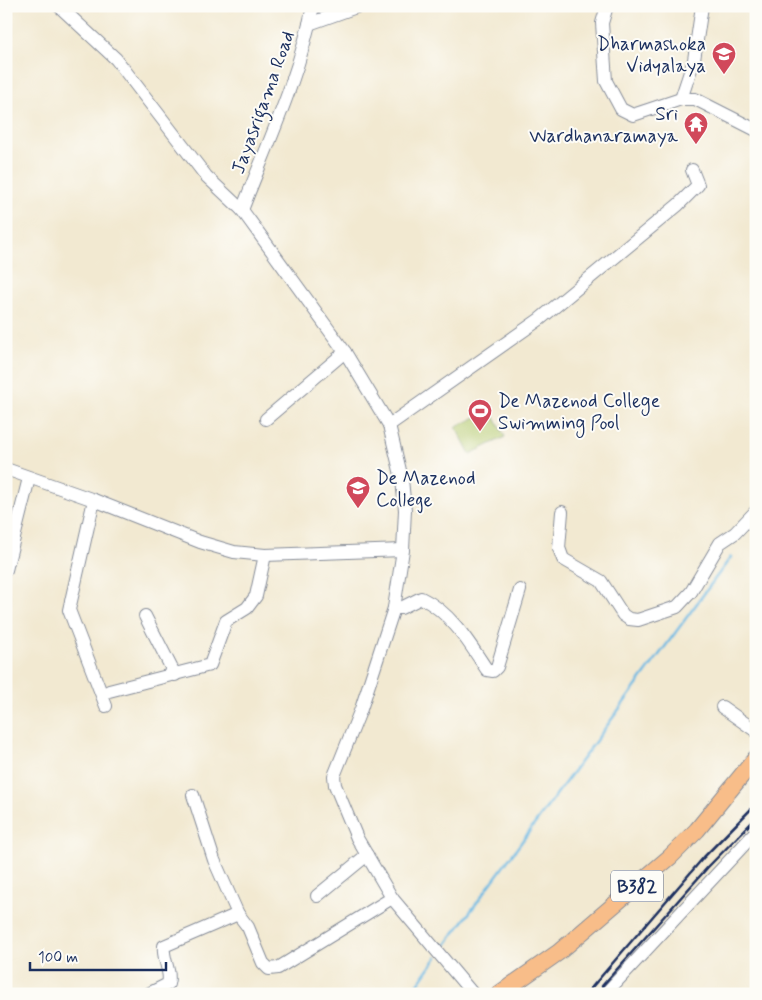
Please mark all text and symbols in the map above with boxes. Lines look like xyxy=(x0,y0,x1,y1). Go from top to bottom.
street label: Jayasrigama Road xyxy=(226,28,304,179)
place label: Dharmashoka Vidyalaya xyxy=(597,32,706,79)
school or university icon: Dharmashoka Vidyalaya xyxy=(711,41,737,75)
place label: Sri Wardhanaramaya xyxy=(529,102,679,149)
temple icon: Sri Wardhanaramaya xyxy=(683,111,709,145)
place label: De Mazenod College Swimming Pool xyxy=(498,389,660,438)
sports icon: De Mazenod College Swimming Pool xyxy=(467,398,493,432)
place label: De Mazenod College xyxy=(376,466,475,514)
school or university icon: De Mazenod College xyxy=(345,475,371,509)
road number: B382 xyxy=(611,870,663,901)
scale bar xyxy=(30,940,166,972)
text: 100 m xyxy=(38,948,78,968)

